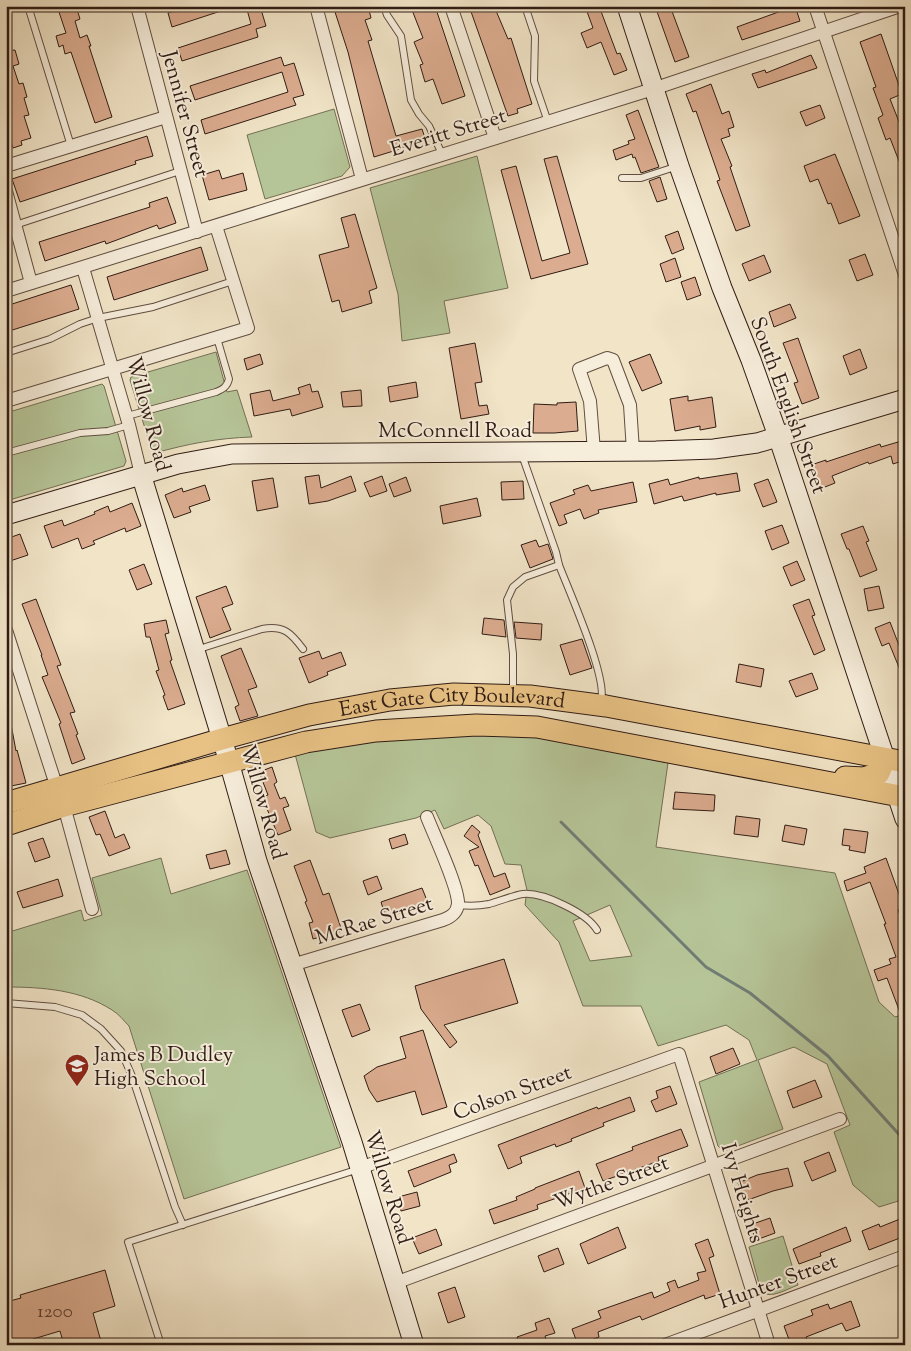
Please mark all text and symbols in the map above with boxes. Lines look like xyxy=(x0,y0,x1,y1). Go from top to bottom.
street label: Jennifer Street xyxy=(153,47,215,181)
street label: Everitt Street xyxy=(387,102,510,166)
street label: South English Street xyxy=(741,313,833,498)
street label: Willow Road xyxy=(117,354,177,475)
street label: McConnell Road xyxy=(378,417,532,447)
street label: East Gate City Boulevard xyxy=(337,681,567,726)
street label: Willow Road xyxy=(231,742,293,863)
street label: McRae Street xyxy=(312,890,437,954)
place label: James B Dudley High School xyxy=(93,1041,234,1095)
school or university icon: James B Dudley High School xyxy=(64,1053,90,1087)
street label: Colson Street xyxy=(449,1059,576,1129)
street label: Willow Road xyxy=(356,1127,419,1248)
street label: Ivy Heights xyxy=(712,1140,770,1247)
street label: Wythe Street xyxy=(550,1149,673,1219)
street label: Hunter Street xyxy=(715,1248,842,1318)
house number: 1200 xyxy=(37,1299,73,1326)

